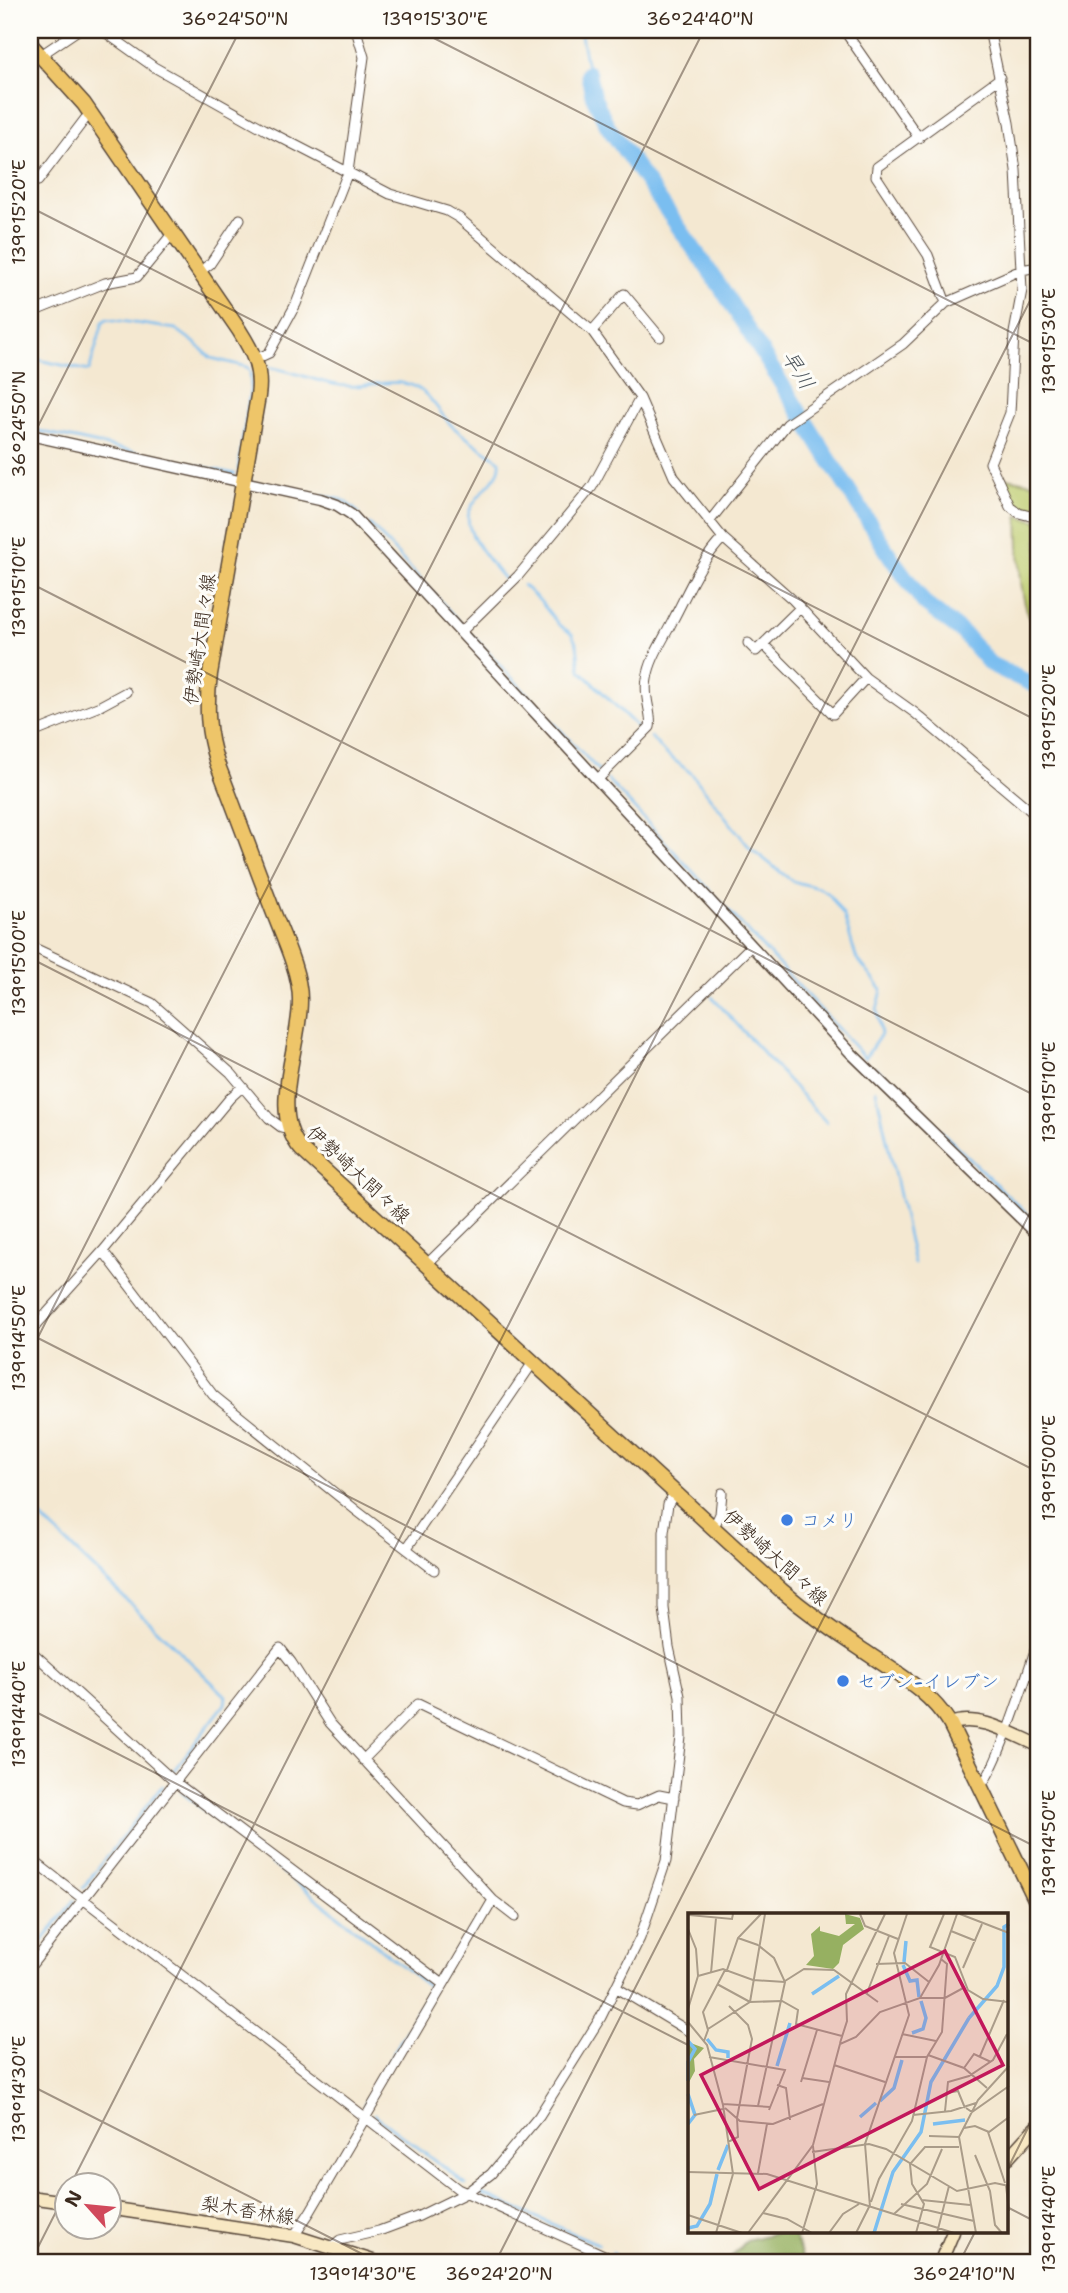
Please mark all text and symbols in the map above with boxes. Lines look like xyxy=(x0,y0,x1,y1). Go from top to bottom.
text: 36°24'50"N xyxy=(182,7,288,31)
text: 139°15'30"E xyxy=(382,7,488,31)
text: 36°24'40"N xyxy=(646,7,754,31)
text: 139°15'20"E xyxy=(7,159,31,265)
text: 139°15'30"E xyxy=(1037,288,1061,394)
water label: 早川 xyxy=(775,345,821,395)
text: 36°24'50"N xyxy=(7,371,31,477)
text: 139°15'10"E xyxy=(7,536,31,638)
street label: 伊勢崎大間々線 xyxy=(178,571,221,707)
text: 139°15'20"E xyxy=(1037,664,1061,770)
text: 139°15'00"E xyxy=(7,910,31,1016)
text: 139°15'10"E xyxy=(1037,1041,1061,1143)
street label: 伊勢崎大間々線 xyxy=(301,1120,416,1229)
text: 139°14'50"E xyxy=(7,1285,31,1391)
text: 139°15'00"E xyxy=(1037,1415,1061,1521)
street label: 伊勢崎大間々線 xyxy=(718,1504,833,1611)
place label: コメリ xyxy=(801,1508,858,1533)
marker: コメリ xyxy=(779,1512,795,1528)
text: 139°14'40"E xyxy=(7,1661,31,1767)
place label: セブン-イレブン xyxy=(857,1669,999,1694)
marker: セブン-イレブン xyxy=(835,1673,851,1689)
text: 139°14'50"E xyxy=(1037,1790,1061,1896)
inset map xyxy=(688,1913,1009,2234)
text: 139°14'30"E xyxy=(7,2036,31,2142)
text: 139°14'40"E xyxy=(1037,2166,1061,2272)
north arrow xyxy=(52,2170,122,2240)
text: N xyxy=(59,2186,88,2211)
street label: 梨木香林線 xyxy=(199,2191,297,2230)
text: 139°14'30"E xyxy=(310,2262,416,2286)
text: 36°24'20"N xyxy=(445,2262,553,2286)
text: 36°24'10"N xyxy=(912,2262,1016,2286)

